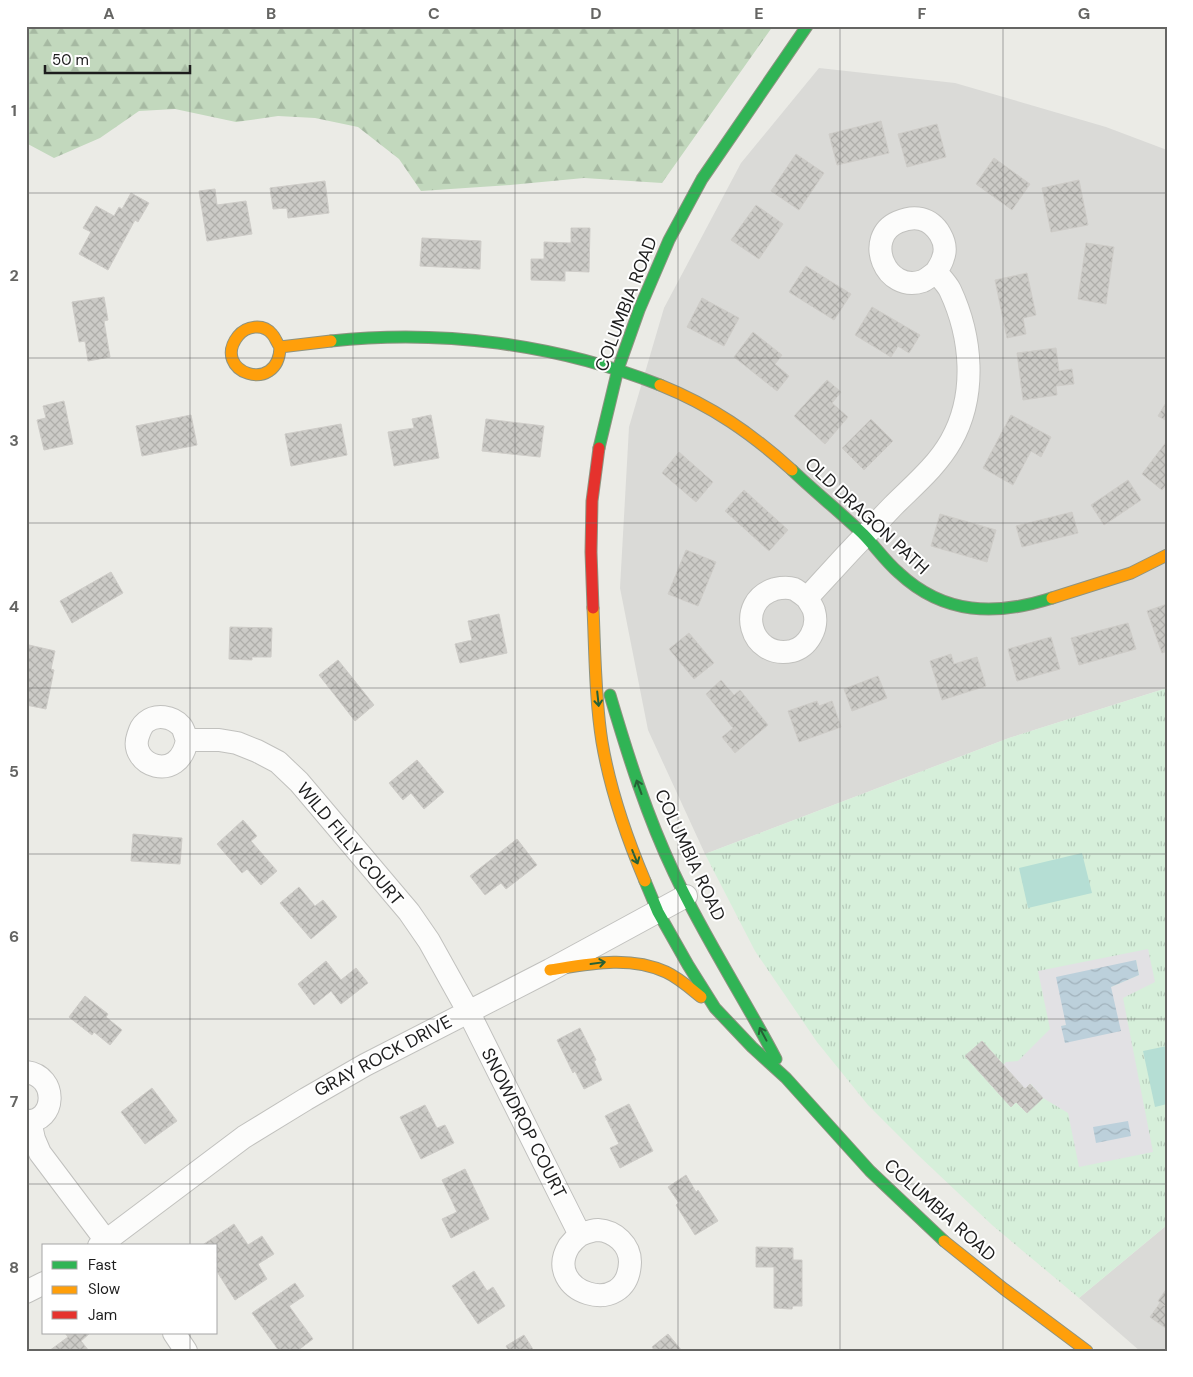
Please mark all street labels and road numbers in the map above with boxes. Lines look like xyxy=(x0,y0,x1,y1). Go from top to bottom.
street label: COLUMBIA ROAD xyxy=(589,233,663,375)
street label: OLD DRAGON PATH xyxy=(800,452,934,580)
street label: WILD FILLY COURT xyxy=(291,777,409,911)
street label: COLUMBIA ROAD xyxy=(649,785,731,925)
street label: GRAY ROCK DRIVE xyxy=(310,1010,456,1102)
street label: SNOWDROP COURT xyxy=(476,1044,572,1202)
street label: COLUMBIA ROAD xyxy=(879,1153,1001,1267)

